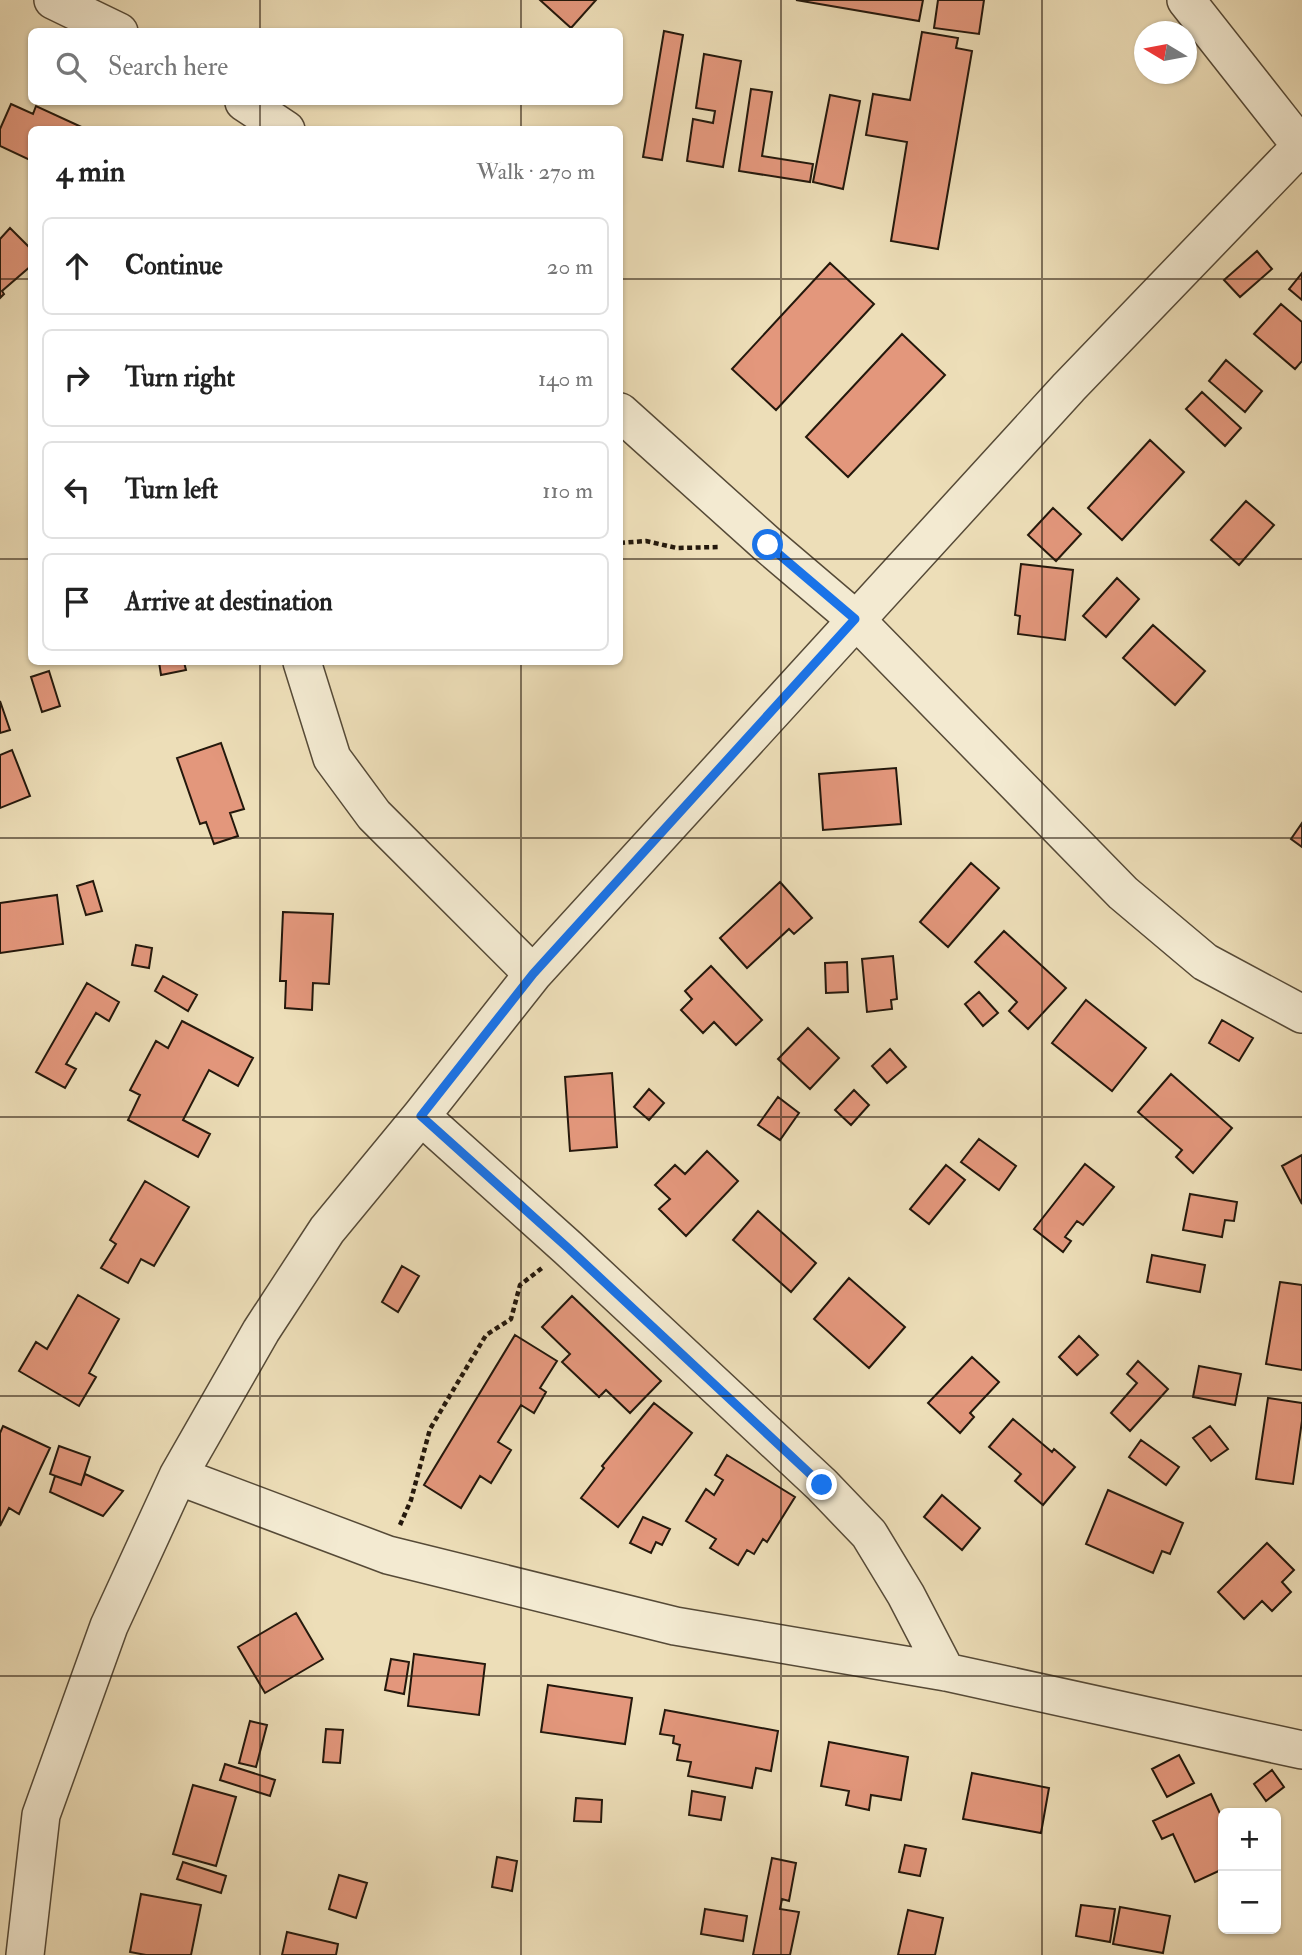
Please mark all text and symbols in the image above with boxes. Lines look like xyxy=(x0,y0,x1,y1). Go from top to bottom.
north arrow xyxy=(1134,21,1197,84)
search box xyxy=(28,28,623,105)
icon: search xyxy=(52,48,90,86)
text: Search here xyxy=(108,51,228,83)
text: 4 min xyxy=(56,153,125,190)
text: Walk · 270 m xyxy=(476,157,595,186)
icon: ahead xyxy=(58,247,96,285)
text: Continue xyxy=(125,250,223,282)
text: 20 m xyxy=(547,252,593,281)
icon: right xyxy=(58,359,96,397)
text: Turn right xyxy=(125,362,235,394)
text: 140 m xyxy=(538,364,593,393)
icon: left xyxy=(58,471,96,509)
text: Turn left xyxy=(125,474,218,506)
text: 110 m xyxy=(542,476,593,505)
route start xyxy=(752,529,783,560)
icon: arrive xyxy=(58,583,96,621)
text: Arrive at destination xyxy=(125,586,333,618)
route end xyxy=(806,1469,837,1500)
map controls xyxy=(1218,1808,1281,1934)
button: + xyxy=(1218,1808,1281,1871)
button: − xyxy=(1218,1871,1281,1934)

